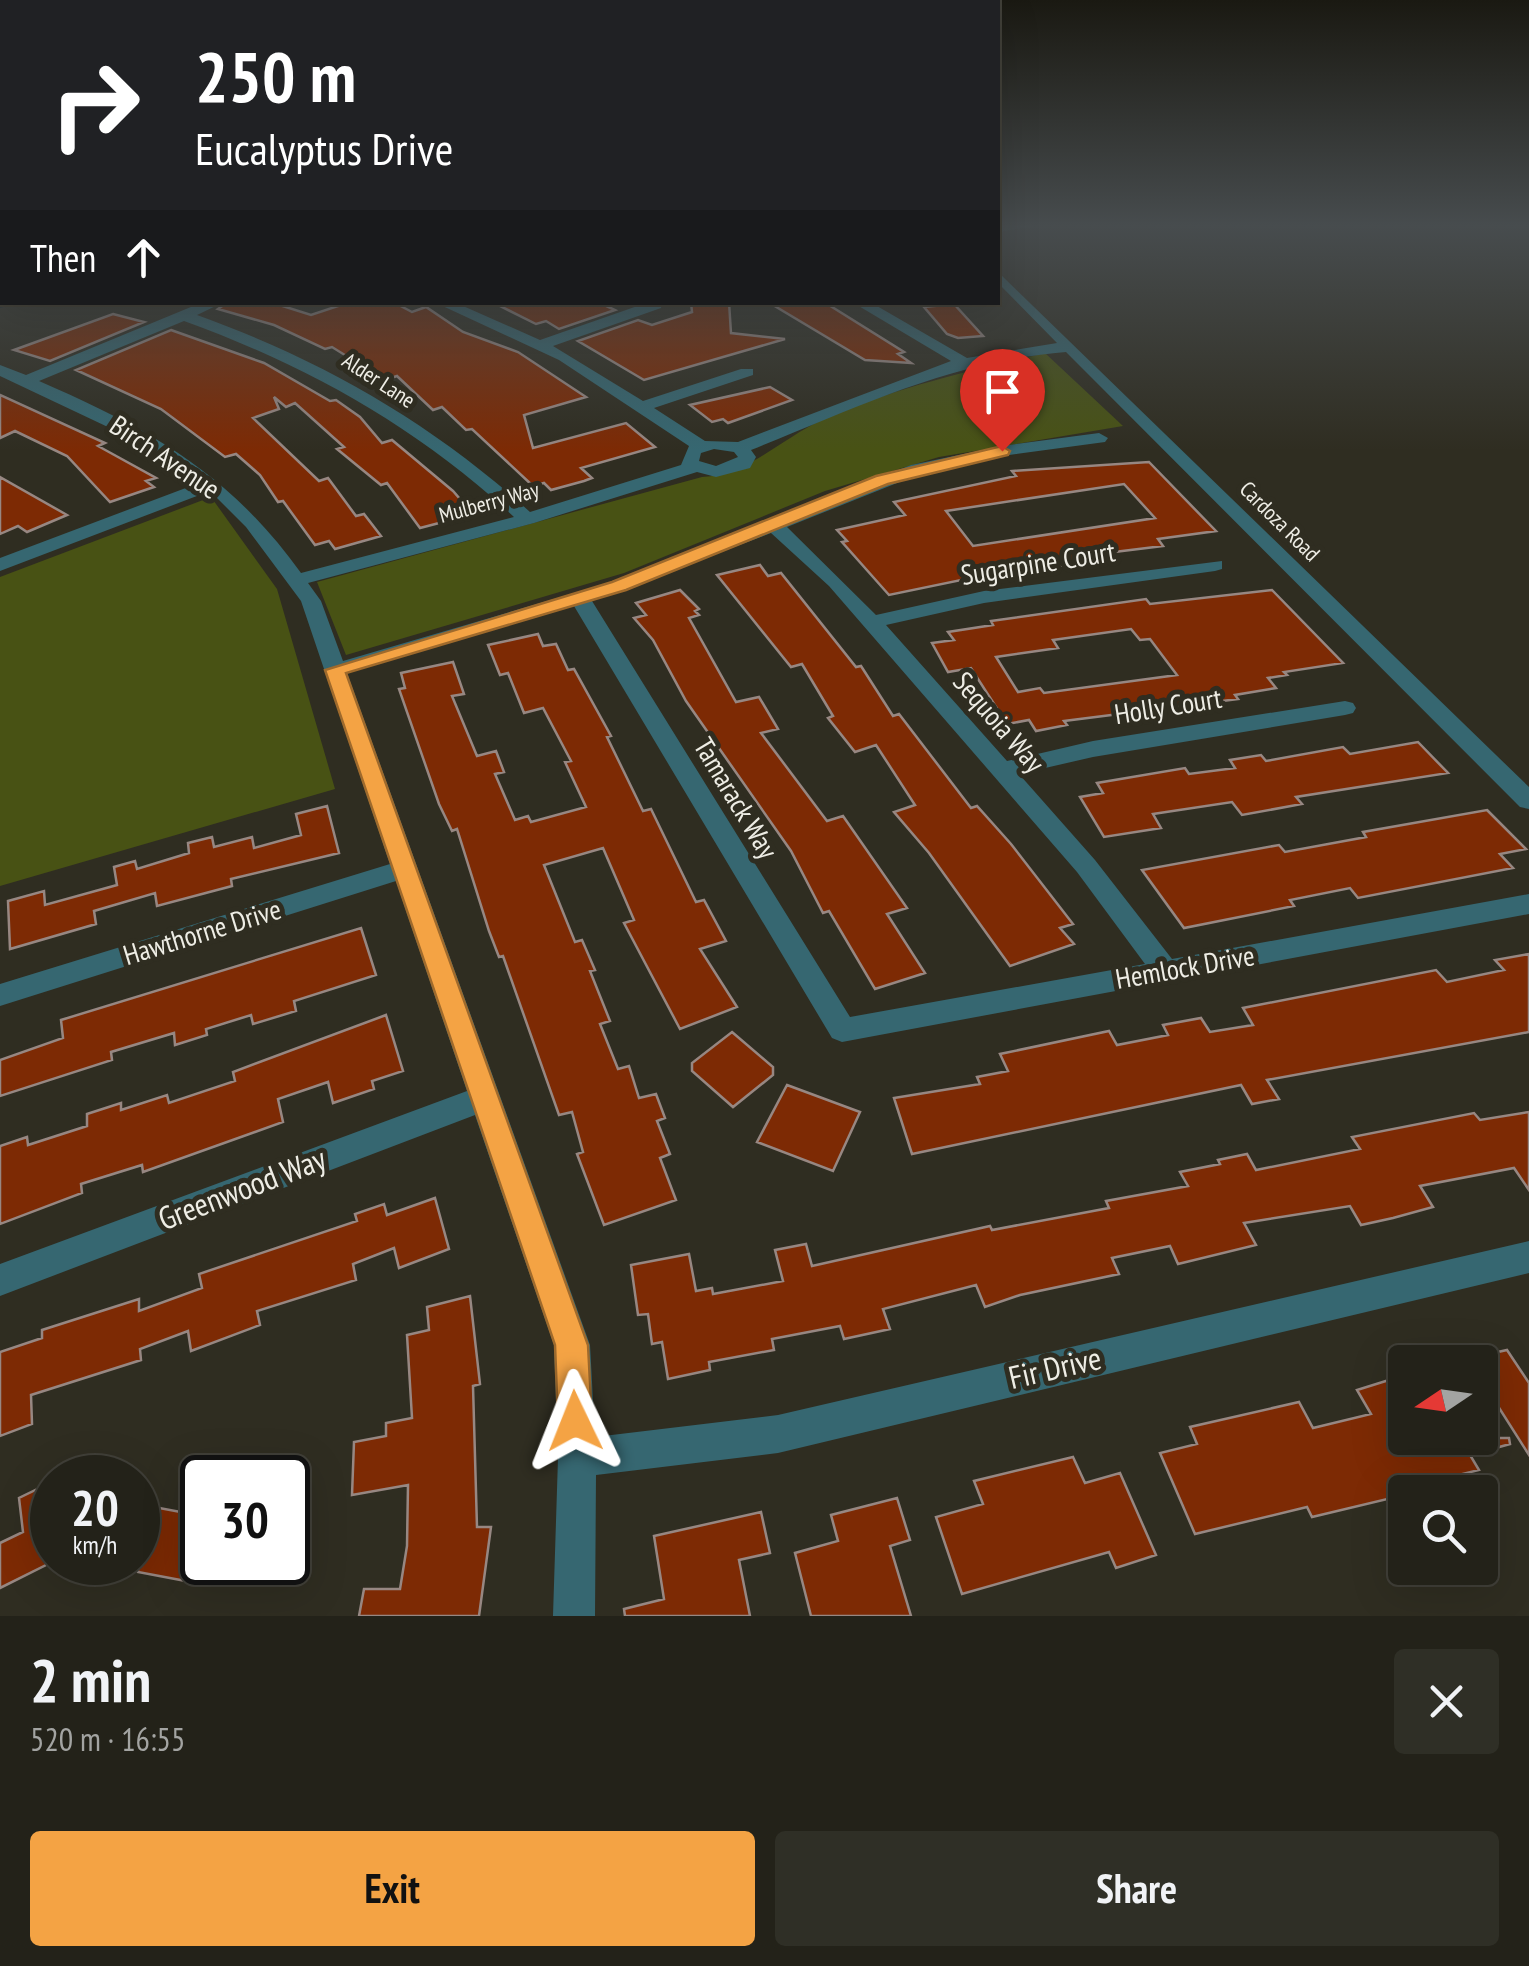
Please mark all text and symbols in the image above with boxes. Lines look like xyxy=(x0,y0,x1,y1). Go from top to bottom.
text: 250 m xyxy=(195,31,356,121)
icon: right xyxy=(30,40,160,170)
text: Eucalyptus Drive xyxy=(195,119,453,177)
icon: ahead xyxy=(116,230,171,285)
text: Then xyxy=(30,233,96,282)
street label: Alder Lane xyxy=(337,346,421,414)
pin xyxy=(960,349,1045,452)
icon: arrive xyxy=(975,364,1030,419)
street label: Birch Avenue xyxy=(103,406,228,507)
street label: Mulberry Way xyxy=(436,475,543,529)
street label: Cardoza Road xyxy=(1234,475,1326,567)
street label: Sugarpine Court xyxy=(958,532,1118,593)
street label: Sequoia Way xyxy=(945,663,1054,780)
street label: Holly Court xyxy=(1112,679,1225,732)
street label: Tamarack Way xyxy=(686,730,787,865)
street label: Hawthorne Drive xyxy=(118,890,285,973)
street label: Hemlock Drive xyxy=(1113,936,1257,997)
street label: Greenwood Way xyxy=(152,1137,331,1239)
street label: Fir Drive xyxy=(1004,1336,1105,1398)
north arrow xyxy=(1388,1345,1498,1455)
map controls xyxy=(1388,1345,1498,1585)
position arrow xyxy=(523,1369,627,1473)
speed limit sign: 30 xyxy=(180,1455,310,1585)
text: 20 xyxy=(71,1475,119,1540)
button: search xyxy=(1388,1475,1498,1585)
text: km/h xyxy=(73,1529,117,1561)
text: 2 min xyxy=(30,1641,151,1719)
button: close xyxy=(1394,1649,1499,1754)
text: 520 m · 16:55 xyxy=(30,1718,185,1760)
button: Exit xyxy=(30,1831,755,1946)
button: Share xyxy=(775,1831,1499,1946)

